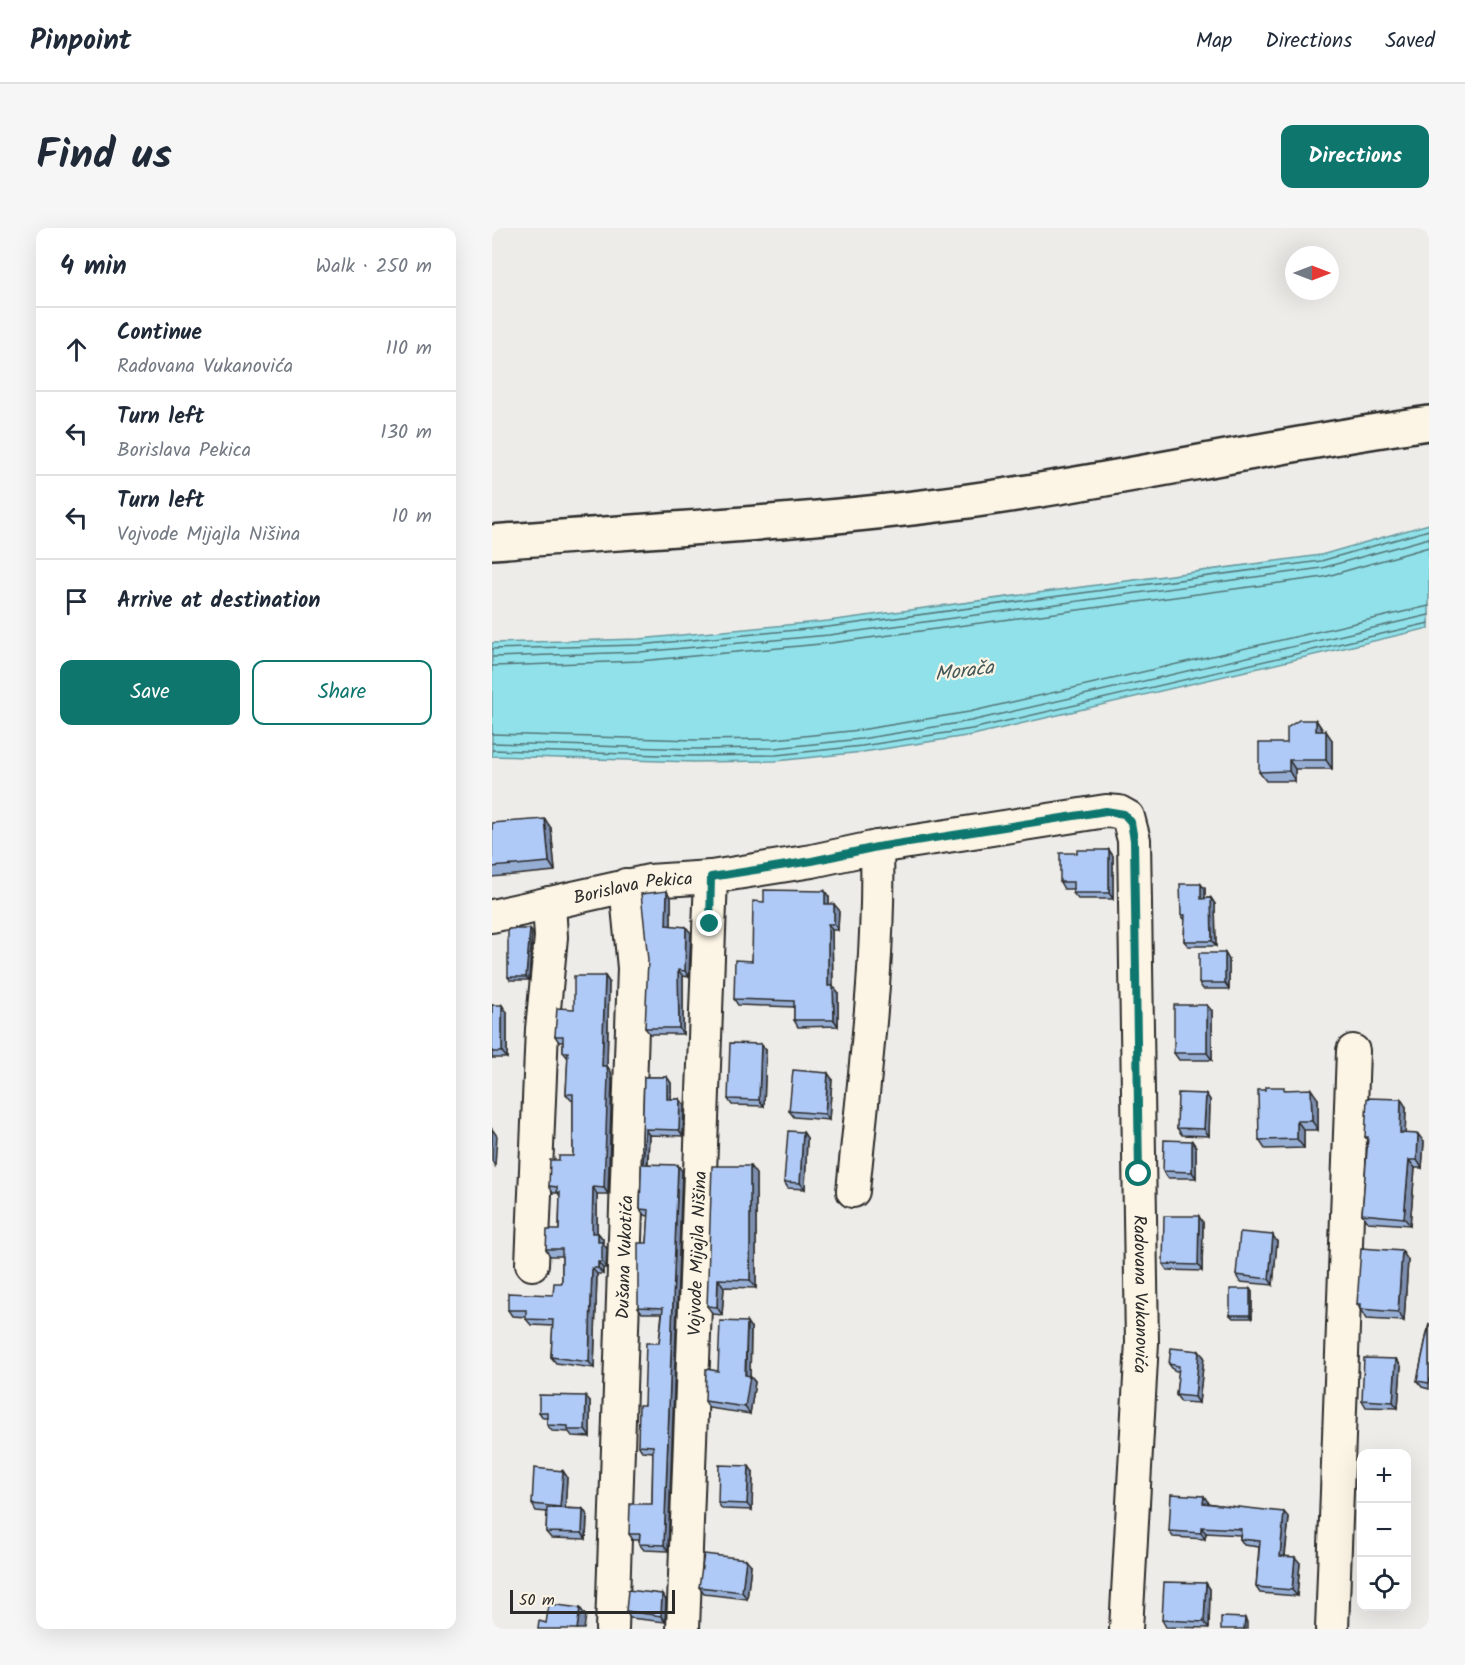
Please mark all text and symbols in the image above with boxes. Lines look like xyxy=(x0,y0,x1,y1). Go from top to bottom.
text: Pinpoint xyxy=(30,19,131,64)
text: Map xyxy=(1196,25,1232,58)
text: Directions xyxy=(1265,25,1352,58)
text: Saved xyxy=(1385,25,1435,58)
text: Find us xyxy=(36,123,172,190)
button: Directions xyxy=(1281,125,1429,188)
text: 4 min xyxy=(60,246,127,288)
north arrow xyxy=(1285,246,1339,300)
text: Walk · 250 m xyxy=(316,251,432,283)
text: Continue xyxy=(117,316,202,351)
icon: ahead xyxy=(60,333,93,366)
text: 110 m xyxy=(386,333,432,365)
text: Radovana Vukanovića xyxy=(117,351,293,383)
text: Turn left xyxy=(117,400,204,435)
icon: left xyxy=(60,417,93,450)
text: 130 m xyxy=(380,417,432,449)
text: Borislava Pekica xyxy=(117,435,251,467)
text: Turn left xyxy=(117,484,204,519)
icon: left xyxy=(60,501,93,534)
text: 10 m xyxy=(392,501,432,533)
text: Vojvode Mijajla Nišina xyxy=(117,519,300,551)
text: Arrive at destination xyxy=(117,584,320,619)
icon: arrive xyxy=(60,585,93,618)
water label: Morača xyxy=(933,652,997,691)
button: Save xyxy=(60,660,240,725)
button: Share xyxy=(252,660,432,725)
street label: Borislava Pekica xyxy=(571,865,693,913)
route end xyxy=(696,910,722,936)
route start xyxy=(1125,1160,1151,1186)
street label: Vojvode Mijajla Nišina xyxy=(681,1170,716,1336)
street label: Dušana Vukotića xyxy=(609,1195,642,1320)
street label: Radovana Vukanovića xyxy=(1124,1215,1155,1374)
map controls xyxy=(1357,1449,1411,1611)
button: + xyxy=(1357,1449,1411,1503)
button: − xyxy=(1357,1503,1411,1557)
button: locate xyxy=(1357,1557,1411,1611)
scale bar xyxy=(510,1587,675,1614)
text: 50 m xyxy=(519,1588,555,1613)

